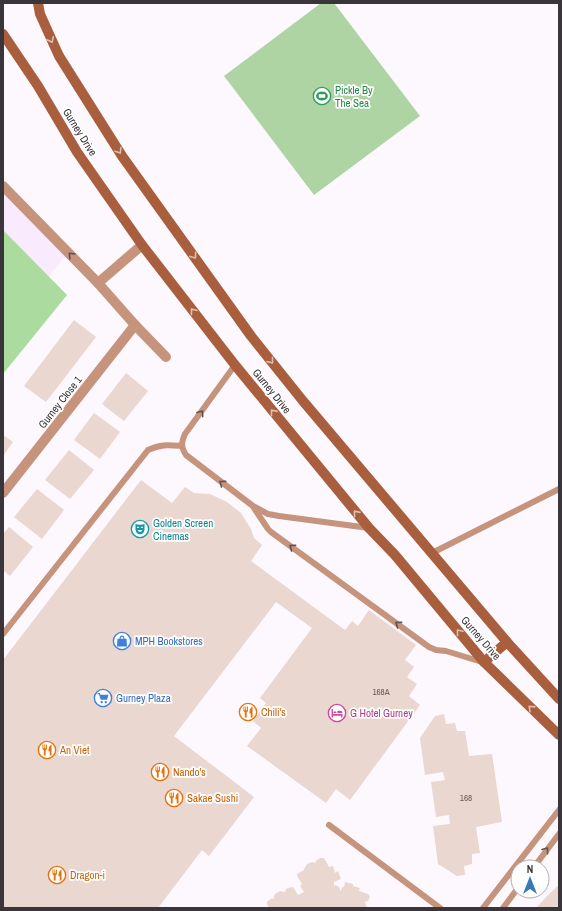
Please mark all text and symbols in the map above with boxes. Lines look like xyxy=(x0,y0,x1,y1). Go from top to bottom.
one-way arrow xyxy=(46,35,54,43)
place label: Pickle By The Sea xyxy=(335,83,373,110)
sports icon: Pickle By The Sea xyxy=(312,86,332,106)
street label: Gurney Drive xyxy=(60,106,100,158)
one-way arrow xyxy=(114,147,121,154)
one-way arrow xyxy=(68,252,76,260)
one-way arrow xyxy=(189,252,196,259)
one-way arrow xyxy=(190,308,197,315)
one-way arrow xyxy=(267,356,274,363)
street label: Gurney Drive xyxy=(250,366,294,416)
street label: Gurney Close 1 xyxy=(35,373,85,431)
one-way arrow xyxy=(196,410,203,417)
one-way arrow xyxy=(271,410,278,417)
one-way arrow xyxy=(219,481,226,488)
one-way arrow xyxy=(353,510,360,517)
place label: Golden Screen Cinemas xyxy=(153,516,213,543)
theatre icon: Golden Screen Cinemas xyxy=(130,519,150,539)
one-way arrow xyxy=(290,545,297,552)
street label: Gurney Drive xyxy=(458,613,504,663)
one-way arrow xyxy=(395,622,402,629)
one-way arrow xyxy=(457,630,464,637)
shop icon: MPH Bookstores xyxy=(112,631,132,651)
place label: MPH Bookstores xyxy=(135,634,203,648)
house number: 168A xyxy=(372,686,390,698)
supermarket icon: Gurney Plaza xyxy=(93,688,113,708)
place label: Gurney Plaza xyxy=(116,691,171,705)
restaurant icon: Chili's xyxy=(238,702,258,722)
hotel icon: G Hotel Gurney xyxy=(327,703,347,723)
place label: Chili's xyxy=(261,705,286,719)
one-way arrow xyxy=(528,705,536,712)
place label: G Hotel Gurney xyxy=(350,706,413,720)
restaurant icon: An Viet xyxy=(37,740,57,760)
place label: An Viet xyxy=(59,743,90,757)
restaurant icon: Nando's xyxy=(150,762,170,782)
place label: Nando's xyxy=(173,765,206,779)
restaurant icon: Sakae Sushi xyxy=(164,788,184,808)
place label: Sakae Sushi xyxy=(187,791,238,805)
house number: 168 xyxy=(460,792,472,804)
one-way arrow xyxy=(541,848,548,855)
north arrow xyxy=(510,859,550,899)
text: N xyxy=(527,862,533,876)
restaurant icon: Dragon-i xyxy=(47,865,67,885)
place label: Dragon-i xyxy=(70,868,105,882)

